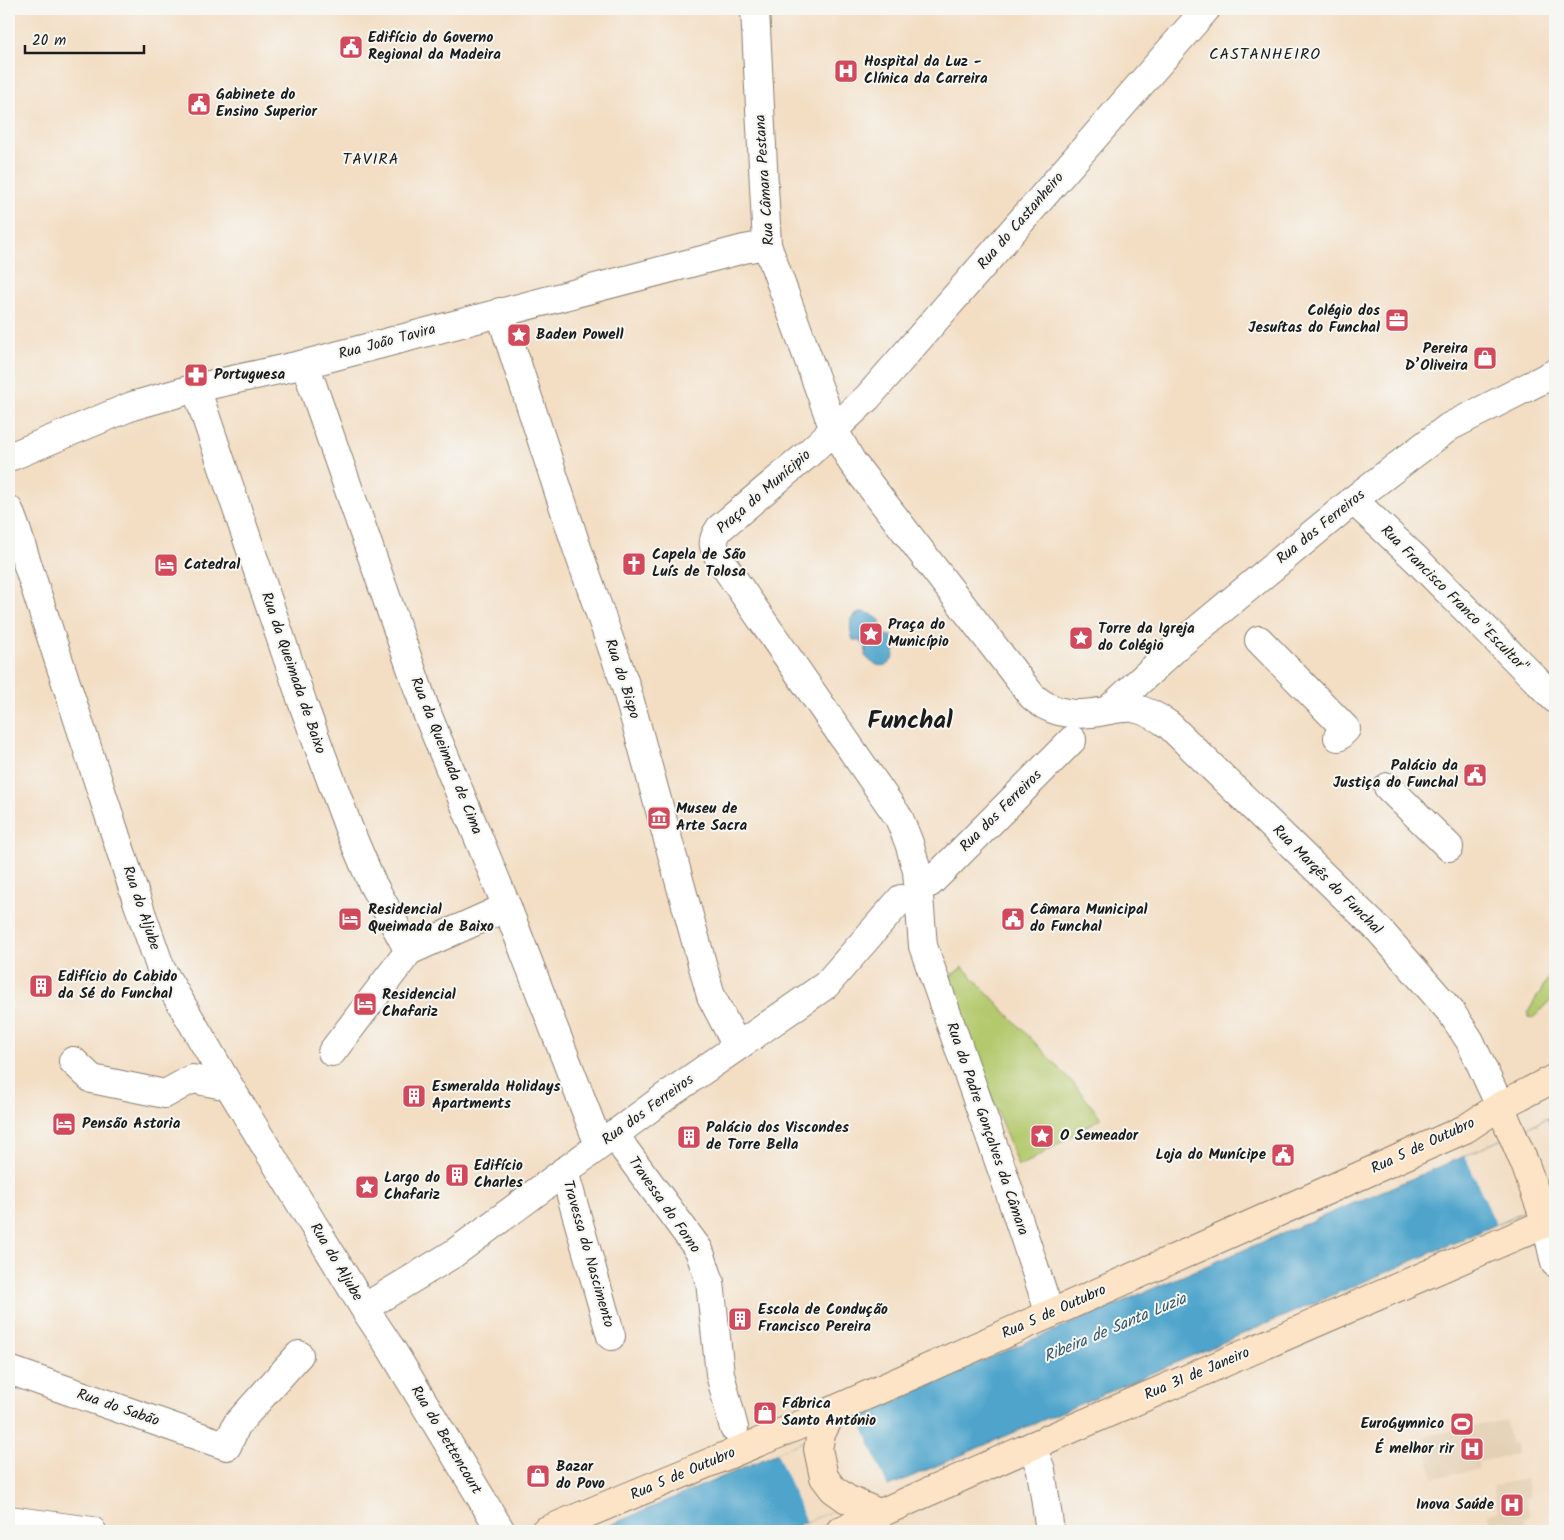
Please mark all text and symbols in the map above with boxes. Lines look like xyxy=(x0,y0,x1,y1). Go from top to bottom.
scale bar xyxy=(25,22,144,54)
place label: Edifício do Governo Regional da Madeira xyxy=(368,26,501,67)
text: 20 m xyxy=(32,29,66,53)
public building icon: Edifício do Governo Regional da Madeira xyxy=(338,34,364,60)
district label: CASTANHEIRO xyxy=(1209,42,1321,67)
place label: Hospital da Luz - Clínica da Carreira xyxy=(864,50,988,91)
hospital icon: Hospital da Luz - Clínica da Carreira xyxy=(833,58,859,84)
place label: Gabinete do Ensino Superior xyxy=(216,83,318,124)
public building icon: Gabinete do Ensino Superior xyxy=(186,91,212,117)
street label: Rua Câmara Pestana xyxy=(748,114,782,246)
district label: TAVIRA xyxy=(343,147,399,172)
street label: Rua do Castanheiro xyxy=(972,167,1070,275)
place label: Colégio dos Jesuítas do Funchal xyxy=(1248,299,1380,340)
office icon: Colégio dos Jesuítas do Funchal xyxy=(1384,307,1410,333)
street label: Rua João Tavira xyxy=(336,318,438,366)
place icon: Baden Powell xyxy=(506,322,532,348)
place label: Baden Powell xyxy=(536,323,624,347)
place label: Pereira D’Oliveira xyxy=(1405,337,1468,378)
shop icon: Pereira D’Oliveira xyxy=(1472,345,1498,371)
pharmacy icon: Portuguesa xyxy=(183,362,209,388)
place label: Portuguesa xyxy=(214,363,285,387)
street label: Praça do Munícipio xyxy=(711,444,817,540)
street label: Rua dos Ferreiros xyxy=(1271,483,1371,571)
street label: Rua Francisco Franco "Escultor" xyxy=(1375,520,1533,678)
place label: Capela de São Luís de Tolosa xyxy=(652,543,746,584)
church icon: Capela de São Luís de Tolosa xyxy=(621,551,647,577)
hotel icon: Catedral xyxy=(153,552,179,578)
place label: Catedral xyxy=(184,553,240,577)
street label: Rua da Queimada de Baixo xyxy=(254,589,332,757)
place label: Praça do Município xyxy=(888,613,949,654)
place label: Torre da Igreja do Colégio xyxy=(1098,617,1195,658)
place icon: Praça do Município xyxy=(858,621,884,647)
place icon: Torre da Igreja do Colégio xyxy=(1068,625,1094,651)
street label: Rua do Bispo xyxy=(598,636,646,722)
street label: Rua da Queimada de Cima xyxy=(403,674,489,838)
district label: Funchal xyxy=(867,701,953,741)
place label: Palácio da Justiça do Funchal xyxy=(1333,754,1458,795)
public building icon: Palácio da Justiça do Funchal xyxy=(1462,762,1488,788)
street label: Rua dos Ferreiros xyxy=(954,764,1048,858)
place label: Museu de Arte Sacra xyxy=(676,797,747,838)
museum icon: Museu de Arte Sacra xyxy=(646,805,672,831)
street label: Rua Marqês do Funchal xyxy=(1266,819,1388,941)
street label: Rua do Aljube xyxy=(115,863,167,954)
place label: Residencial Queimada de Baixo xyxy=(368,898,494,939)
place label: Câmara Municipal do Funchal xyxy=(1030,898,1148,939)
hotel icon: Residencial Queimada de Baixo xyxy=(337,906,363,932)
public building icon: Câmara Municipal do Funchal xyxy=(1000,906,1026,932)
place label: Edifício do Cabido da Sé do Funchal xyxy=(58,965,178,1006)
building icon: Edifício do Cabido da Sé do Funchal xyxy=(28,973,54,999)
place label: Residencial Chafariz xyxy=(382,983,456,1024)
hotel icon: Residencial Chafariz xyxy=(352,991,378,1017)
street label: Rua do Padre Gonçalves da Câmara xyxy=(939,1019,1035,1239)
street label: Rua dos Ferreiros xyxy=(597,1068,700,1152)
place label: Esmeralda Holidays Apartments xyxy=(432,1075,561,1116)
building icon: Esmeralda Holidays Apartments xyxy=(401,1083,427,1109)
hotel icon: Pensão Astoria xyxy=(51,1111,77,1137)
street label: Rua 5 de Outubro xyxy=(1367,1111,1479,1181)
place label: Pensão Astoria xyxy=(82,1112,181,1136)
place label: Palácio dos Viscondes de Torre Bella xyxy=(706,1116,849,1157)
place icon: O Semeador xyxy=(1029,1123,1055,1149)
building icon: Palácio dos Viscondes de Torre Bella xyxy=(676,1124,702,1150)
place label: O Semeador xyxy=(1060,1124,1139,1148)
public building icon: Loja do Munícipe xyxy=(1270,1142,1296,1168)
place label: Loja do Munícipe xyxy=(1155,1143,1267,1167)
street label: Travessa do Forno xyxy=(622,1152,707,1259)
place label: Edifício Charles xyxy=(474,1154,523,1195)
building icon: Edifício Charles xyxy=(444,1162,470,1188)
place label: Largo do Chafariz xyxy=(384,1166,440,1207)
place icon: Largo do Chafariz xyxy=(354,1174,380,1200)
street label: Travessa do Nascimento xyxy=(555,1177,621,1331)
street label: Rua do Aljube xyxy=(303,1218,369,1306)
street label: Rua 5 de Outubro xyxy=(998,1278,1110,1346)
water label: Ribeira de Santa Luzia xyxy=(1040,1286,1192,1369)
place label: Escola de Condução Francisco Pereira xyxy=(758,1298,888,1339)
building icon: Escola de Condução Francisco Pereira xyxy=(727,1306,753,1332)
street label: Rua 31 de Janeiro xyxy=(1140,1341,1254,1407)
street label: Rua do Bettencourt xyxy=(404,1381,488,1499)
street label: Rua do Sabão xyxy=(73,1383,163,1433)
place label: Fábrica Santo António xyxy=(782,1392,876,1433)
shop icon: Fábrica Santo António xyxy=(752,1400,778,1426)
sports icon: EuroGymnico xyxy=(1449,1411,1475,1437)
place label: EuroGymnico xyxy=(1361,1412,1444,1436)
hospital icon: É melhor rir xyxy=(1459,1436,1485,1462)
place label: É melhor rir xyxy=(1375,1437,1455,1461)
street label: Rua 5 de Outubro xyxy=(627,1441,740,1507)
place label: Bazar do Povo xyxy=(556,1455,605,1496)
shop icon: Bazar do Povo xyxy=(525,1463,551,1489)
hospital icon: Inova Saúde xyxy=(1499,1492,1525,1518)
place label: Inova Saúde xyxy=(1416,1493,1495,1517)

